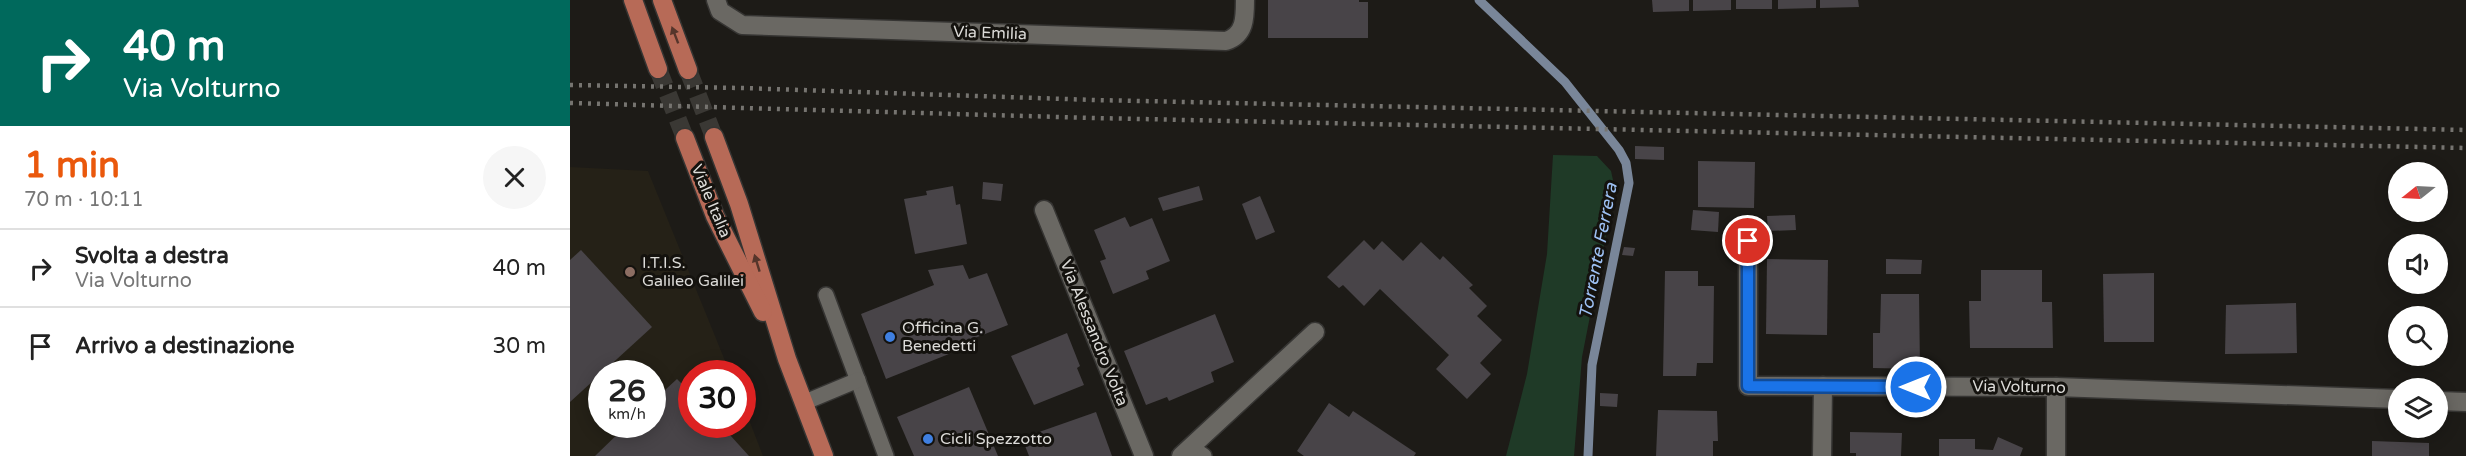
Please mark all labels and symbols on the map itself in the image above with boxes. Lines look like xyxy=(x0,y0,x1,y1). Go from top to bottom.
street label: Via Emilia xyxy=(953,22,1027,44)
one-way arrow xyxy=(670,26,679,44)
street label: Viale Italia xyxy=(687,161,735,241)
north arrow xyxy=(2388,162,2448,222)
water label: Torrente Ferrera xyxy=(1574,180,1622,321)
pin xyxy=(1722,215,1773,266)
place label: I.T.I.S. Galileo Galilei xyxy=(642,253,744,291)
one-way arrow xyxy=(752,254,761,272)
street label: Via Alessandro Volta xyxy=(1056,257,1132,409)
marker: I.T.I.S. Galileo Galilei xyxy=(623,265,637,279)
place label: Officina G. Benedetti xyxy=(902,318,983,356)
marker: Officina G. Benedetti xyxy=(883,330,897,344)
position arrow xyxy=(1884,355,1948,419)
speed limit sign: 30 xyxy=(678,360,756,438)
street label: Via Volturno xyxy=(1972,376,2066,398)
place label: Cicli Spezzotto xyxy=(940,429,1052,449)
marker: Cicli Spezzotto xyxy=(921,432,935,446)

